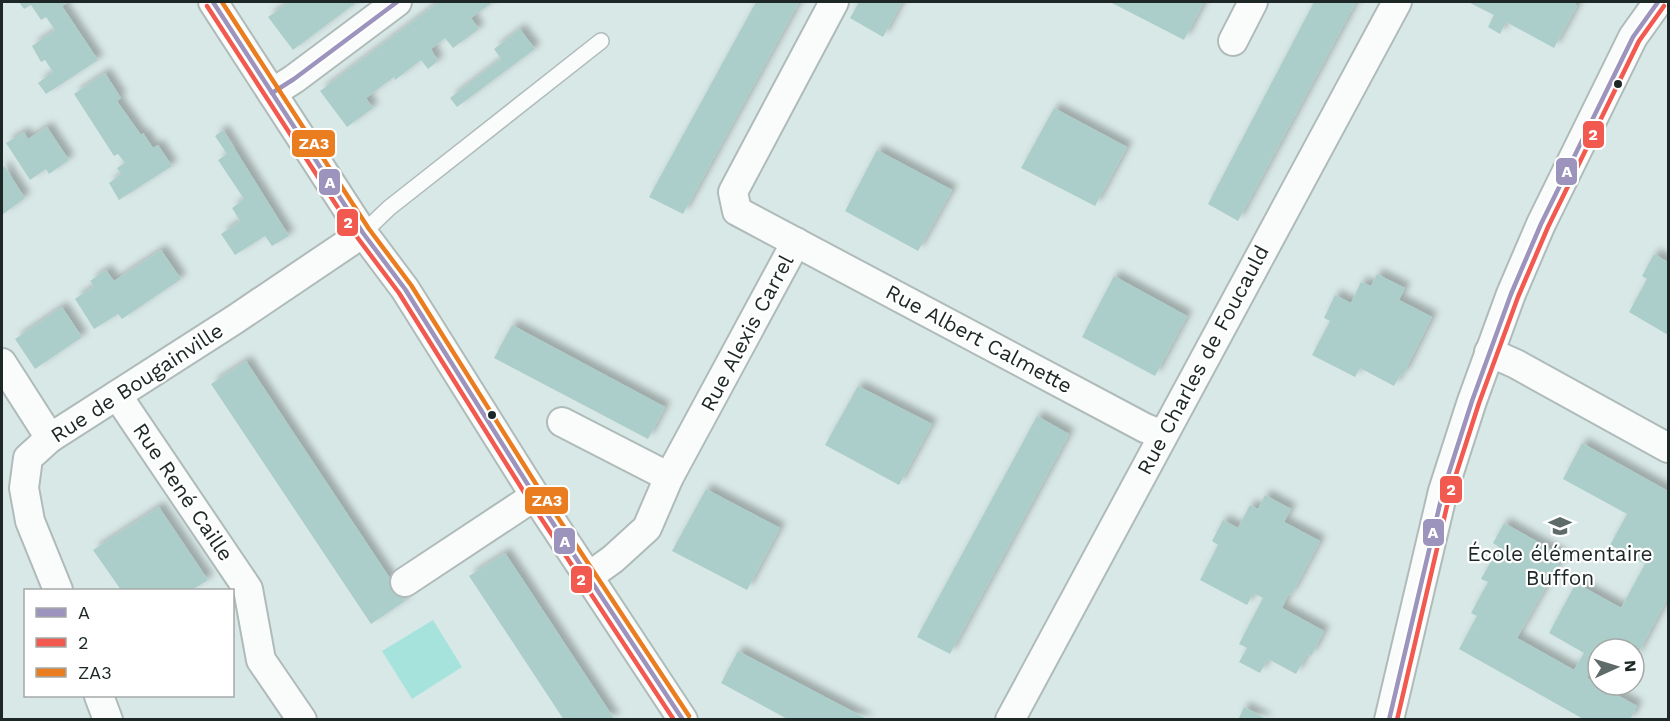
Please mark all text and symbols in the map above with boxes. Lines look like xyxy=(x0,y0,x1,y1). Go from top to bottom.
unlabelled marker xyxy=(1612,78,1624,90)
line badge: 2 xyxy=(1582,120,1605,149)
text: 2 xyxy=(1588,125,1598,144)
line badge: ZA3 xyxy=(291,129,336,158)
text: ZA3 xyxy=(299,134,329,153)
line badge: A xyxy=(1555,157,1578,186)
text: A xyxy=(1562,162,1573,181)
line badge: A xyxy=(318,168,341,196)
text: A xyxy=(325,173,336,192)
line badge: 2 xyxy=(336,208,359,237)
text: 2 xyxy=(343,213,353,232)
street label: Rue Charles de Foucauld xyxy=(1131,241,1274,479)
street label: Rue Alexis Carrel xyxy=(695,250,799,415)
street label: Rue Albert Calmette xyxy=(882,279,1077,398)
street label: Rue de Bougainville xyxy=(46,317,228,448)
unlabelled marker xyxy=(486,409,498,421)
street label: Rue René Caille xyxy=(128,418,239,565)
line badge: 2 xyxy=(1439,475,1463,504)
text: 2 xyxy=(1446,480,1456,499)
line badge: ZA3 xyxy=(524,486,569,515)
text: ZA3 xyxy=(532,491,562,510)
school or university icon: École élémentaire Buffon xyxy=(1547,513,1573,539)
line badge: A xyxy=(1422,518,1445,547)
text: A xyxy=(1428,523,1439,542)
line badge: A xyxy=(553,527,576,555)
text: A xyxy=(560,532,571,551)
place label: École élémentaire Buffon xyxy=(1467,541,1653,590)
line badge: 2 xyxy=(570,565,593,594)
text: 2 xyxy=(576,570,586,589)
legend xyxy=(24,589,234,697)
text: A xyxy=(78,602,90,623)
text: 2 xyxy=(78,632,89,653)
north arrow xyxy=(1586,637,1646,697)
text: N xyxy=(1621,659,1640,673)
text: ZA3 xyxy=(78,662,112,683)

